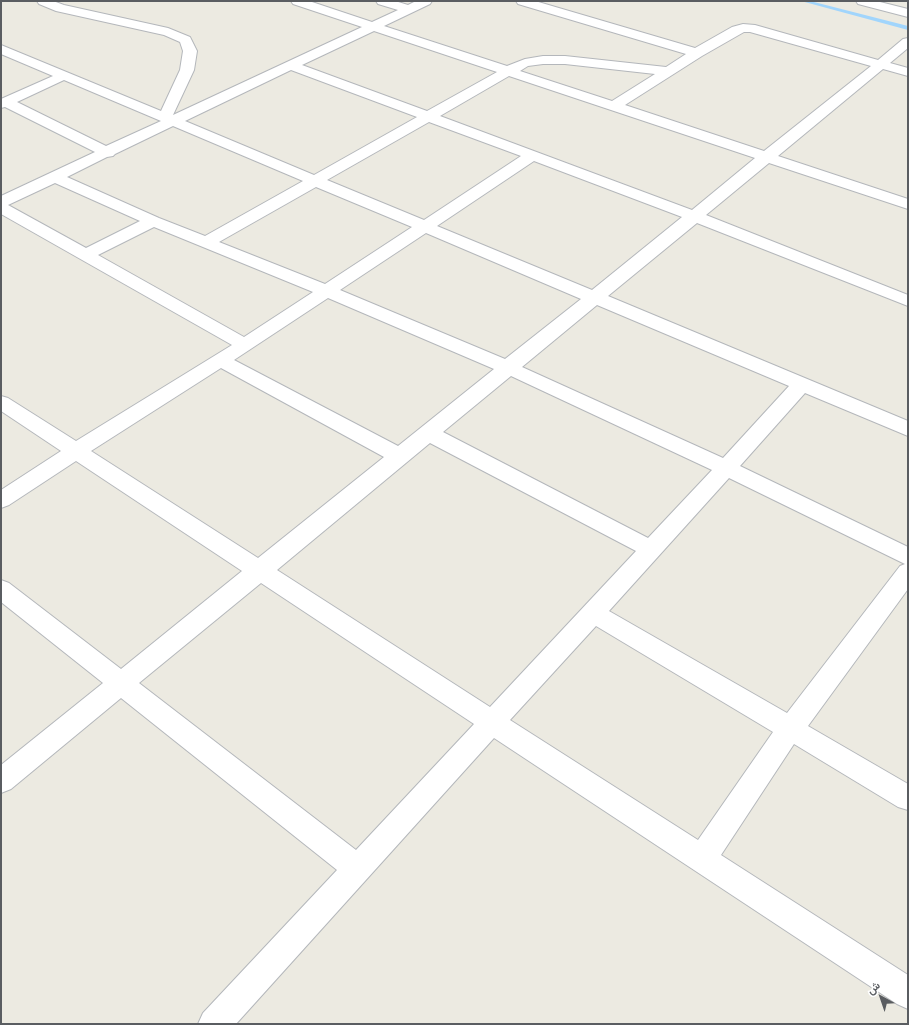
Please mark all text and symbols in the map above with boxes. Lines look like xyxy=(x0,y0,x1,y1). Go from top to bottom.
north arrow xyxy=(861,977,901,1017)
text: ش xyxy=(864,978,883,997)

